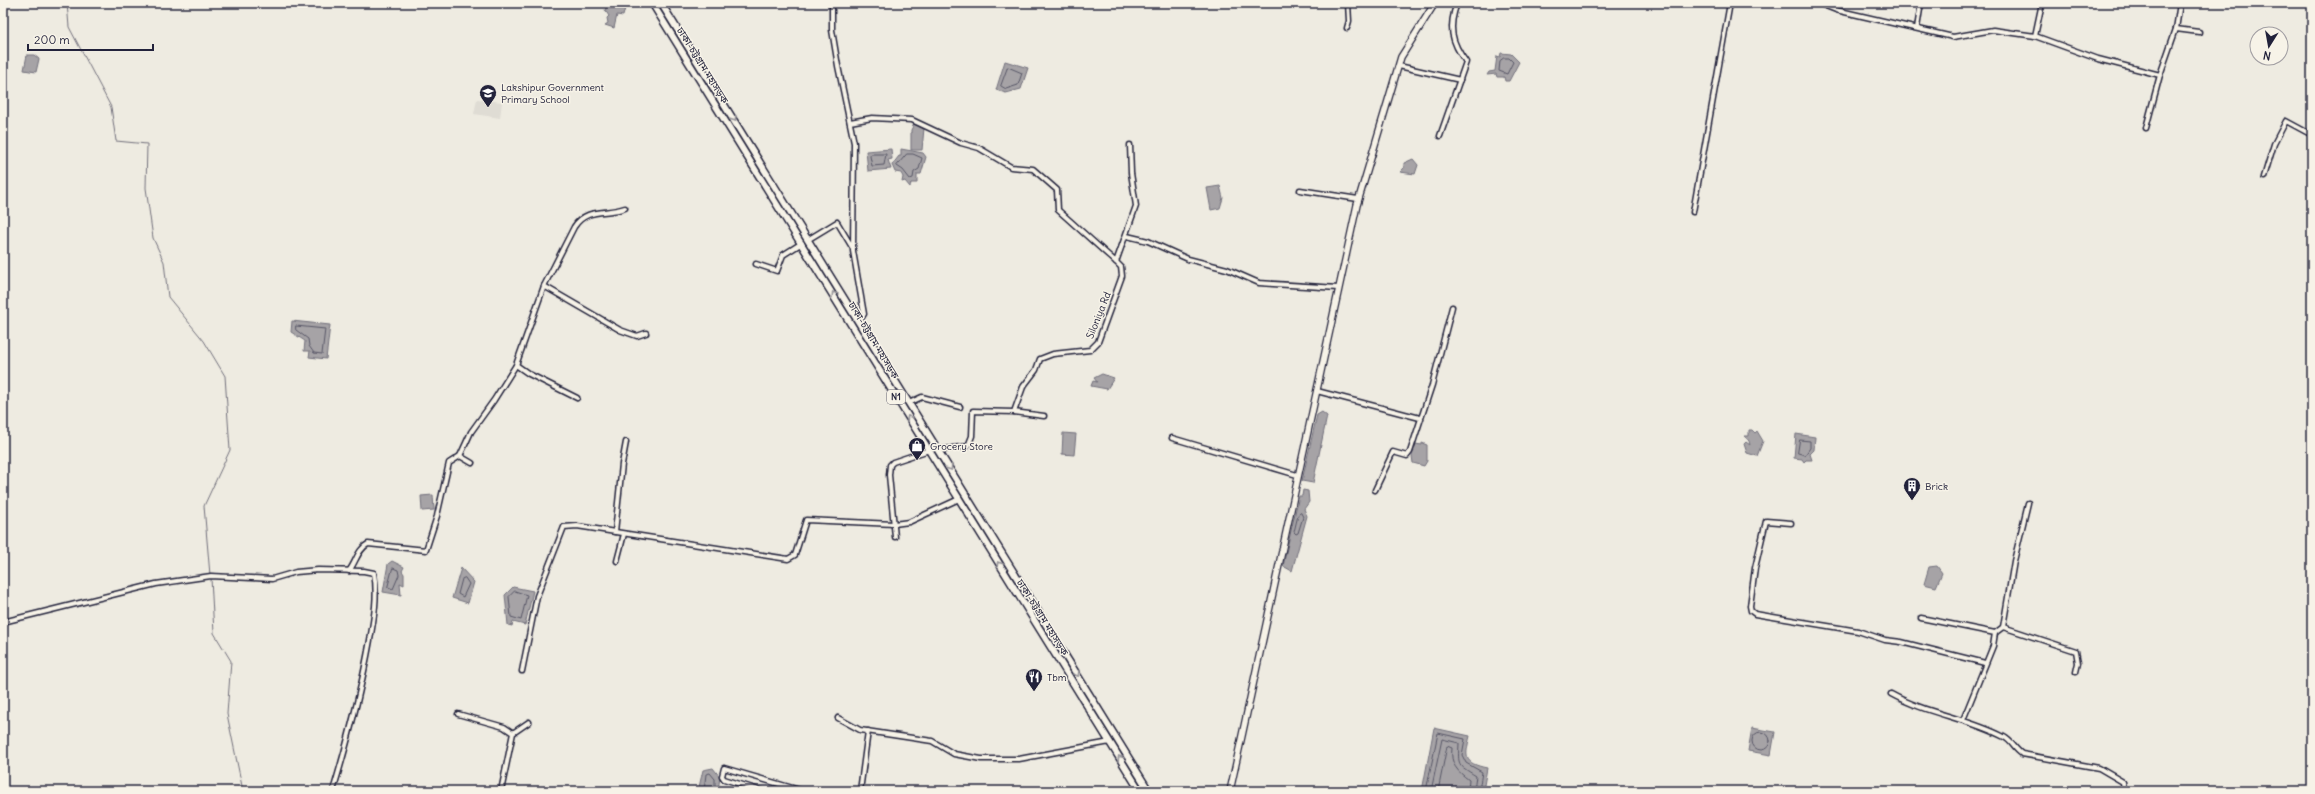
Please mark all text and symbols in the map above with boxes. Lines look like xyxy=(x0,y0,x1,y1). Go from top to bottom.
street label: ঢাকা-চট্টগ্রাম মহাসড়ক xyxy=(673,24,732,107)
scale bar xyxy=(28,26,153,52)
north arrow xyxy=(2249,26,2289,66)
text: 200 m xyxy=(34,32,70,47)
text: N xyxy=(2262,48,2272,63)
place label: Lakshipur Government Primary School xyxy=(501,81,605,106)
school or university icon: Lakshipur Government Primary School xyxy=(478,83,498,108)
one-way arrow xyxy=(729,115,737,122)
street label: Siloniya Rd xyxy=(1083,290,1114,341)
one-way arrow xyxy=(832,292,839,299)
street label: ঢাকা-চট্টগ্রাম মহাসড়ক xyxy=(845,298,902,382)
road number: N1 xyxy=(887,390,905,404)
one-way arrow xyxy=(906,415,913,422)
shop icon: Grocery Store xyxy=(907,436,927,461)
place label: Grocery Store xyxy=(930,440,993,453)
one-way arrow xyxy=(945,464,952,471)
building icon: Brick xyxy=(1902,476,1922,501)
place label: Brick xyxy=(1925,480,1948,493)
one-way arrow xyxy=(996,561,1003,568)
street label: ঢাকা-চট্টগ্রাম মহাসড়ক xyxy=(1013,576,1072,659)
restaurant icon: Tbm xyxy=(1024,667,1044,692)
one-way arrow xyxy=(1072,670,1079,677)
place label: Tbm xyxy=(1047,671,1067,684)
one-way arrow xyxy=(1117,755,1124,762)

